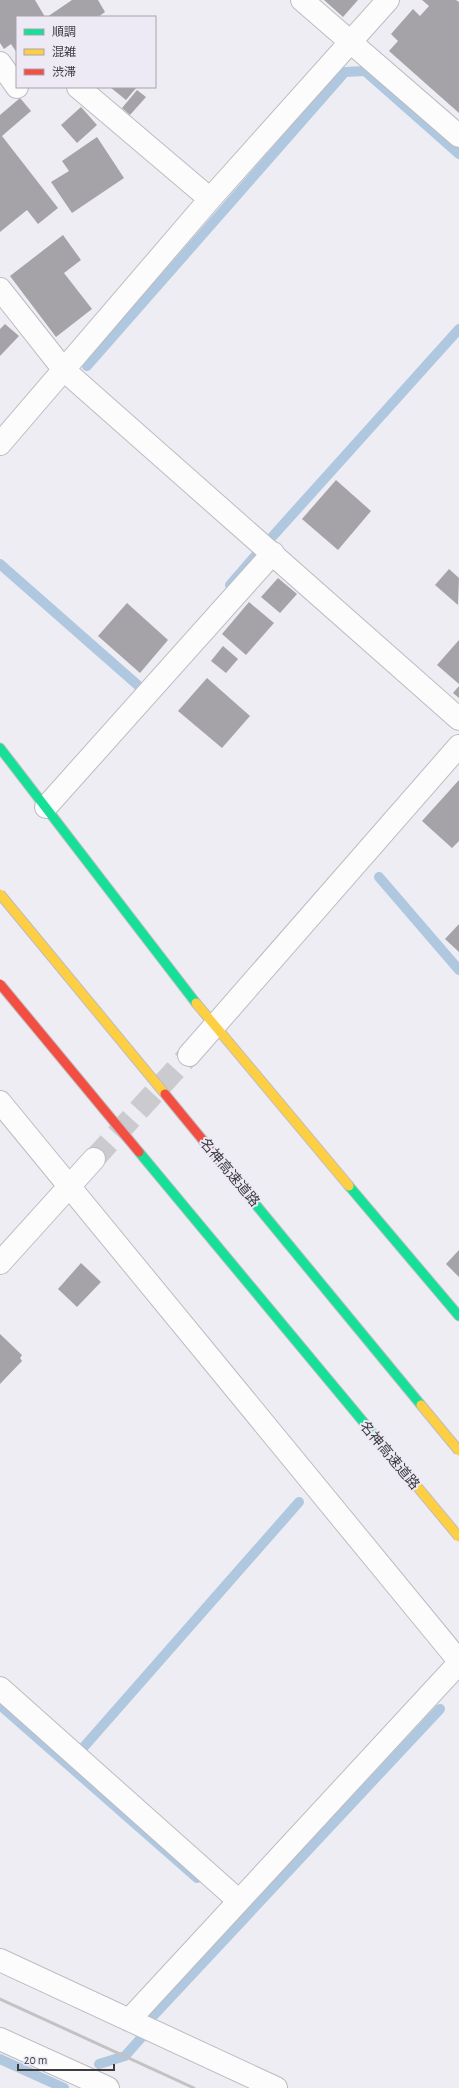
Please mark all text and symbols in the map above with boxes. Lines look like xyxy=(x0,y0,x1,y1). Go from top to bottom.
legend xyxy=(16,16,156,88)
text: 順調 xyxy=(52,26,76,38)
text: 混雑 xyxy=(52,45,76,58)
text: 渋滞 xyxy=(52,66,76,78)
street label: 名神高速道路 xyxy=(197,1135,262,1209)
street label: 名神高速道路 xyxy=(357,1418,422,1492)
scale bar xyxy=(18,2046,114,2072)
text: 20 m xyxy=(24,2054,47,2066)

